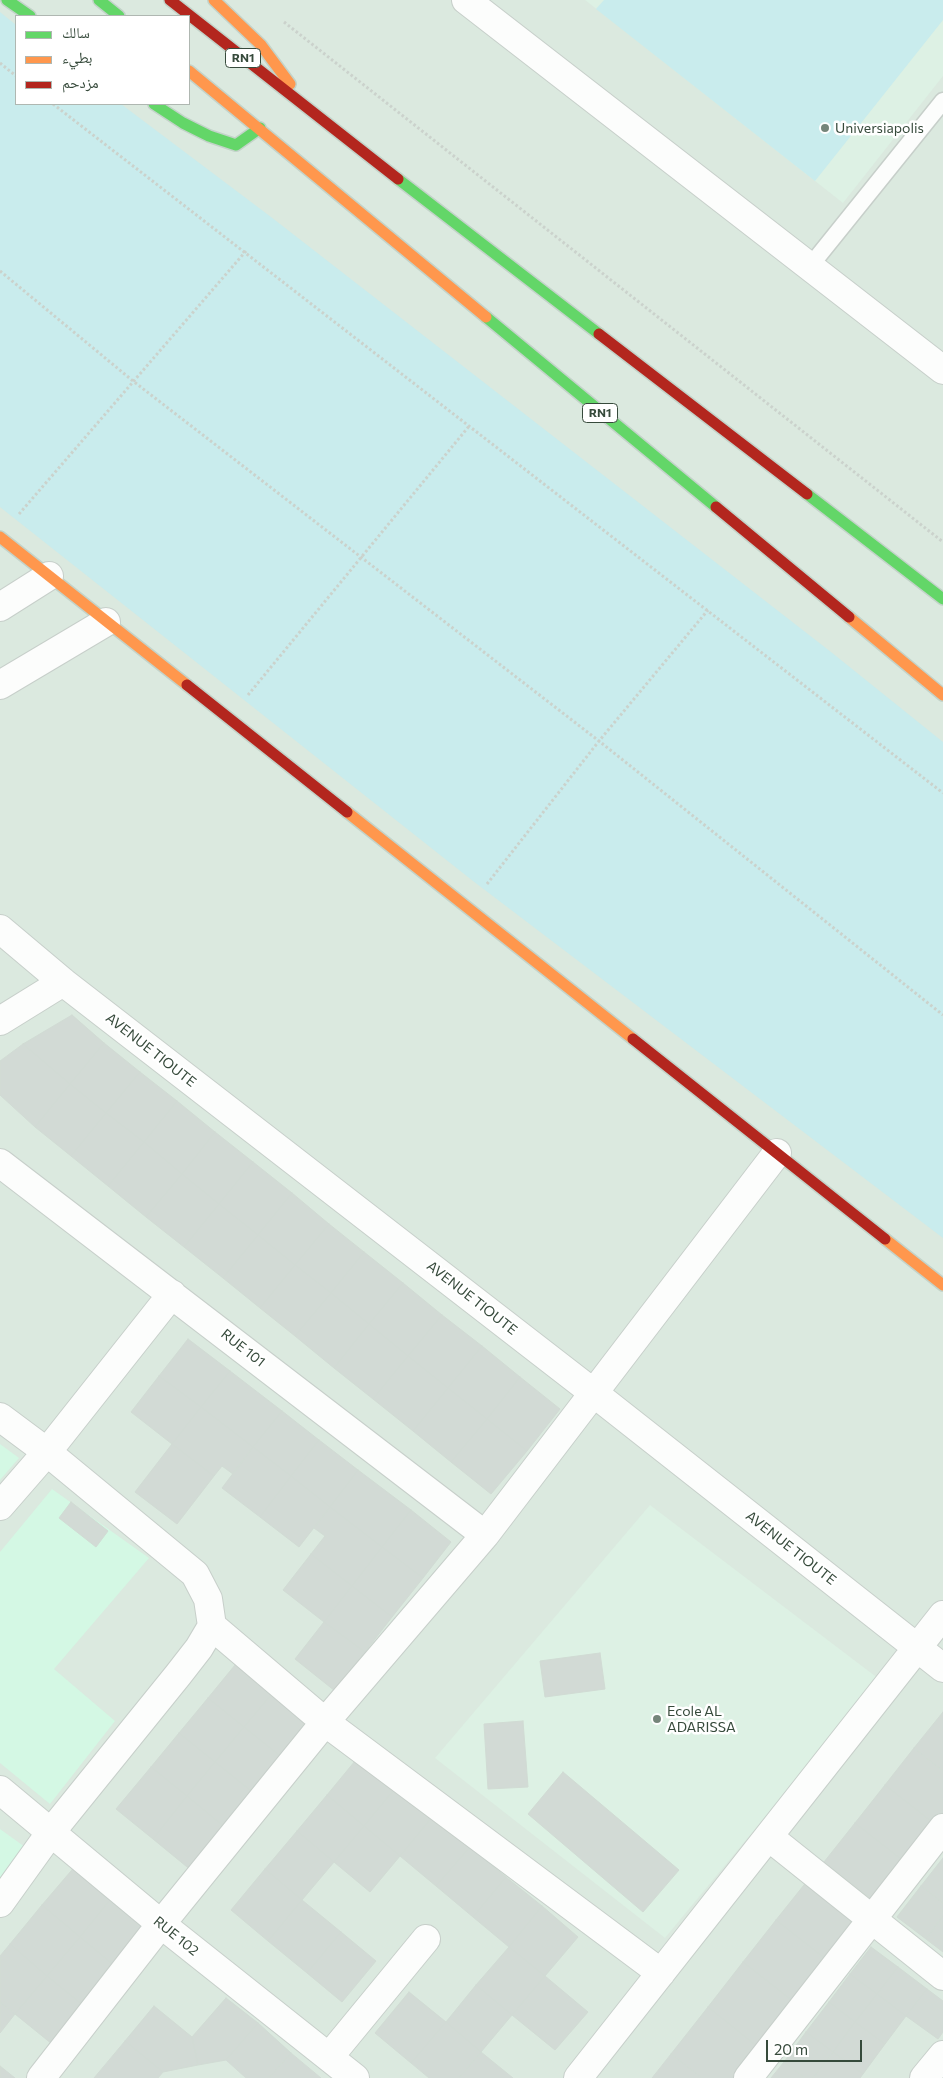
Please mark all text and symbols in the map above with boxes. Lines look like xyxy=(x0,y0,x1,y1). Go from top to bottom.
legend xyxy=(15,15,190,105)
text: سالك xyxy=(62,23,90,41)
text: بطيء xyxy=(62,48,92,66)
road number: RN1 xyxy=(226,48,260,68)
text: مزدحم xyxy=(62,73,99,91)
place label: Universiapolis xyxy=(835,120,924,136)
marker: Universiapolis xyxy=(819,122,831,134)
road number: RN1 xyxy=(582,403,618,422)
street label: AVENUE TIOUTE xyxy=(102,1009,200,1091)
street label: AVENUE TIOUTE xyxy=(423,1257,521,1339)
street label: RUE 101 xyxy=(218,1326,268,1370)
street label: AVENUE TIOUTE xyxy=(742,1507,840,1589)
place label: Ecole AL ADARISSA xyxy=(667,1703,736,1735)
marker: Ecole AL ADARISSA xyxy=(651,1713,663,1725)
street label: RUE 102 xyxy=(150,1913,202,1959)
scale bar xyxy=(768,2030,864,2062)
text: 20 m xyxy=(774,2040,808,2058)

